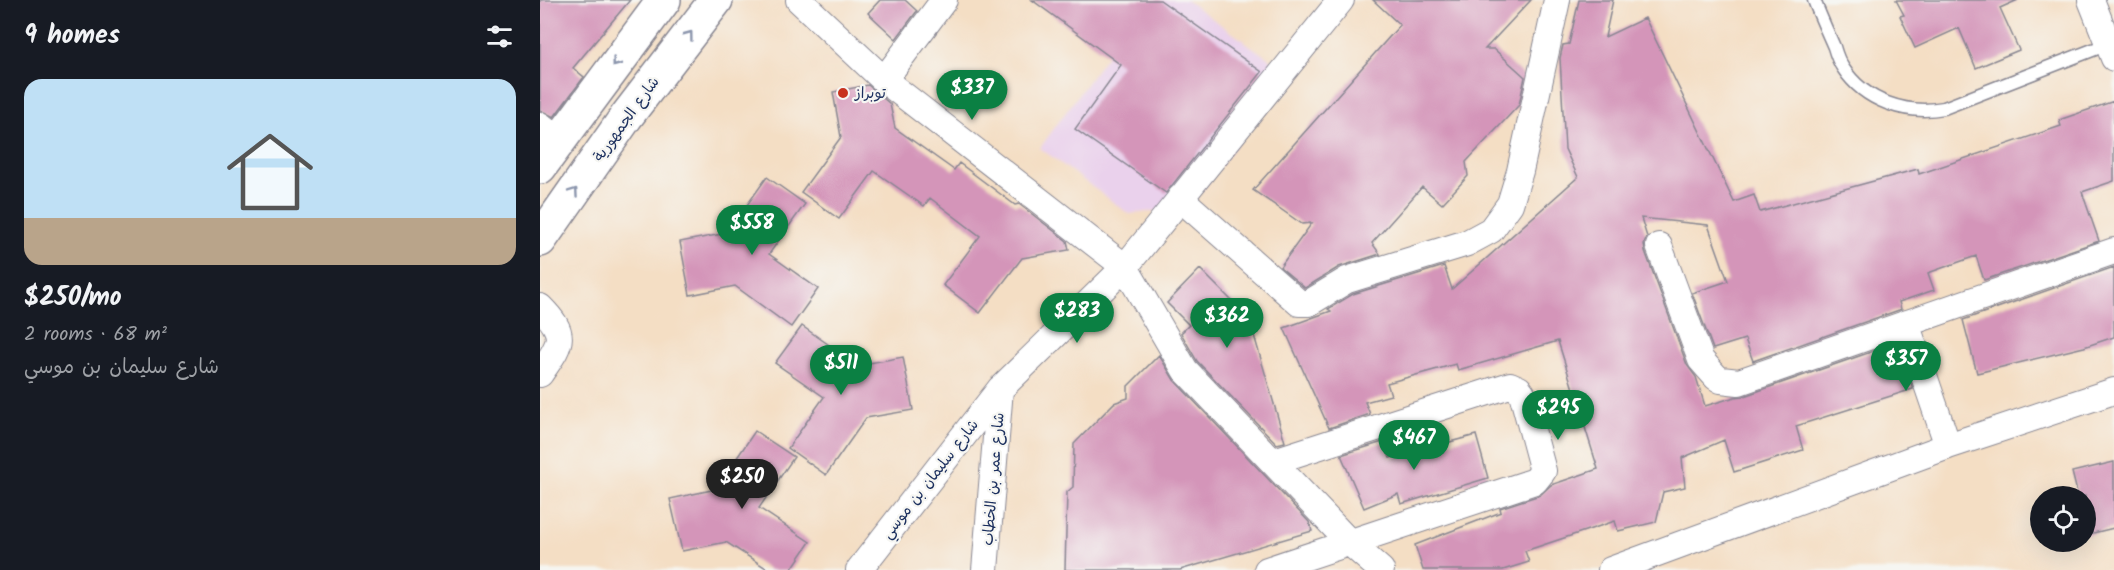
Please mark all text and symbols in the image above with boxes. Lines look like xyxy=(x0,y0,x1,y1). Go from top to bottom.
text: 9 homes xyxy=(24,15,120,57)
icon: filters xyxy=(483,20,516,53)
one-way arrow xyxy=(682,30,693,41)
one-way arrow xyxy=(613,57,624,68)
pin: $337 xyxy=(936,70,1008,121)
street label: شارع الجمهورية xyxy=(588,72,666,167)
text: $337 xyxy=(950,73,994,105)
place label: توبراز xyxy=(854,82,886,106)
marker: توبراز xyxy=(836,86,850,100)
icon: home xyxy=(216,118,324,226)
one-way arrow xyxy=(567,187,578,198)
pin: $558 xyxy=(716,205,788,256)
text: $558 xyxy=(730,208,774,240)
text: $250/mo xyxy=(24,277,122,319)
pin: $283 xyxy=(1041,293,1113,344)
text: $283 xyxy=(1054,296,1100,328)
pin: $362 xyxy=(1191,298,1263,349)
text: $362 xyxy=(1204,301,1250,333)
text: 2 rooms · 68 m² xyxy=(24,319,167,351)
pin: $357 xyxy=(1870,341,1942,392)
text: $357 xyxy=(1885,344,1927,376)
pin: $511 xyxy=(805,345,877,396)
text: $511 xyxy=(824,348,858,380)
text: شارع سليمان بن موسي xyxy=(24,352,219,384)
pin: $295 xyxy=(1522,390,1594,441)
text: $295 xyxy=(1536,393,1580,425)
street label: شارع عمر بن الخطاب xyxy=(976,411,1012,547)
street label: شارع سليمان بن موسي xyxy=(876,415,985,545)
pin: $467 xyxy=(1378,420,1450,471)
text: $467 xyxy=(1392,423,1436,455)
pin: $250 xyxy=(706,459,778,510)
text: $250 xyxy=(720,462,764,494)
map controls xyxy=(2030,486,2096,552)
button: locate xyxy=(2030,486,2096,552)

